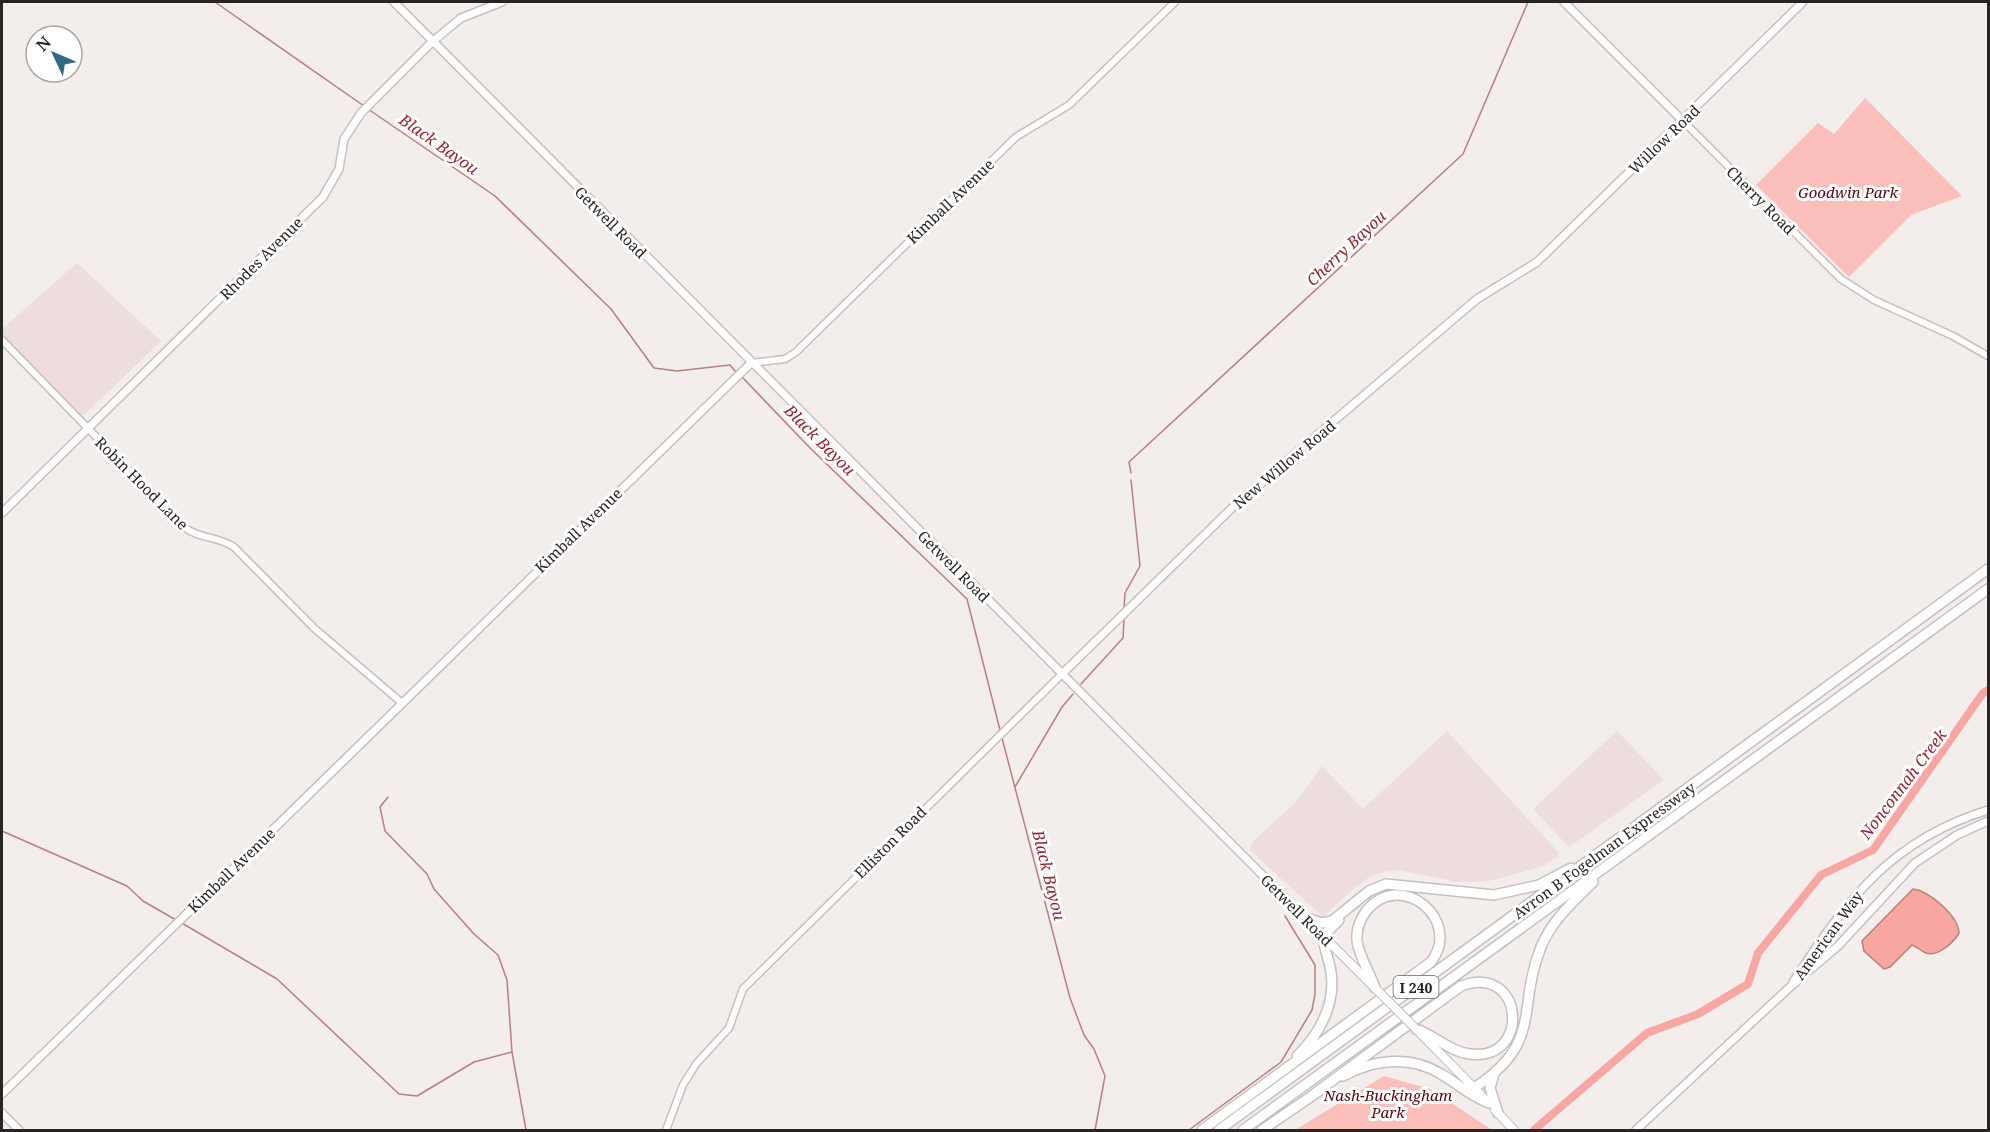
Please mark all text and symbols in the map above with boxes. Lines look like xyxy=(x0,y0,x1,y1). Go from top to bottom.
north arrow xyxy=(24,24,84,84)
text: N xyxy=(31,31,56,56)
street label: Willow Road xyxy=(1624,100,1704,178)
water label: Black Bayou xyxy=(394,108,483,180)
street label: Kimball Avenue xyxy=(902,154,998,248)
street label: Cherry Road xyxy=(1722,161,1800,239)
street label: Getwell Road xyxy=(571,182,651,262)
park label: Goodwin Park xyxy=(1798,182,1898,202)
water label: Cherry Bayou xyxy=(1301,205,1391,291)
street label: Rhodes Avenue xyxy=(215,212,307,304)
water label: Black Bayou xyxy=(779,399,861,481)
street label: New Willow Road xyxy=(1229,415,1339,513)
street label: Robin Hood Lane xyxy=(91,432,193,534)
street label: Kimball Avenue xyxy=(530,483,626,577)
street label: Getwell Road xyxy=(914,526,994,606)
water label: Nonconnah Creek xyxy=(1854,724,1952,844)
street label: Avron B Fogelman Expressway xyxy=(1509,777,1700,923)
street label: Elliston Road xyxy=(850,802,930,882)
street label: Kimball Avenue xyxy=(183,823,279,917)
water label: Black Bayou xyxy=(1027,827,1071,923)
street label: Getwell Road xyxy=(1257,870,1337,950)
street label: American Way xyxy=(1789,886,1867,983)
road number: I 240 xyxy=(1394,976,1438,998)
park label: Nash-Buckingham Park xyxy=(1323,1085,1453,1122)

